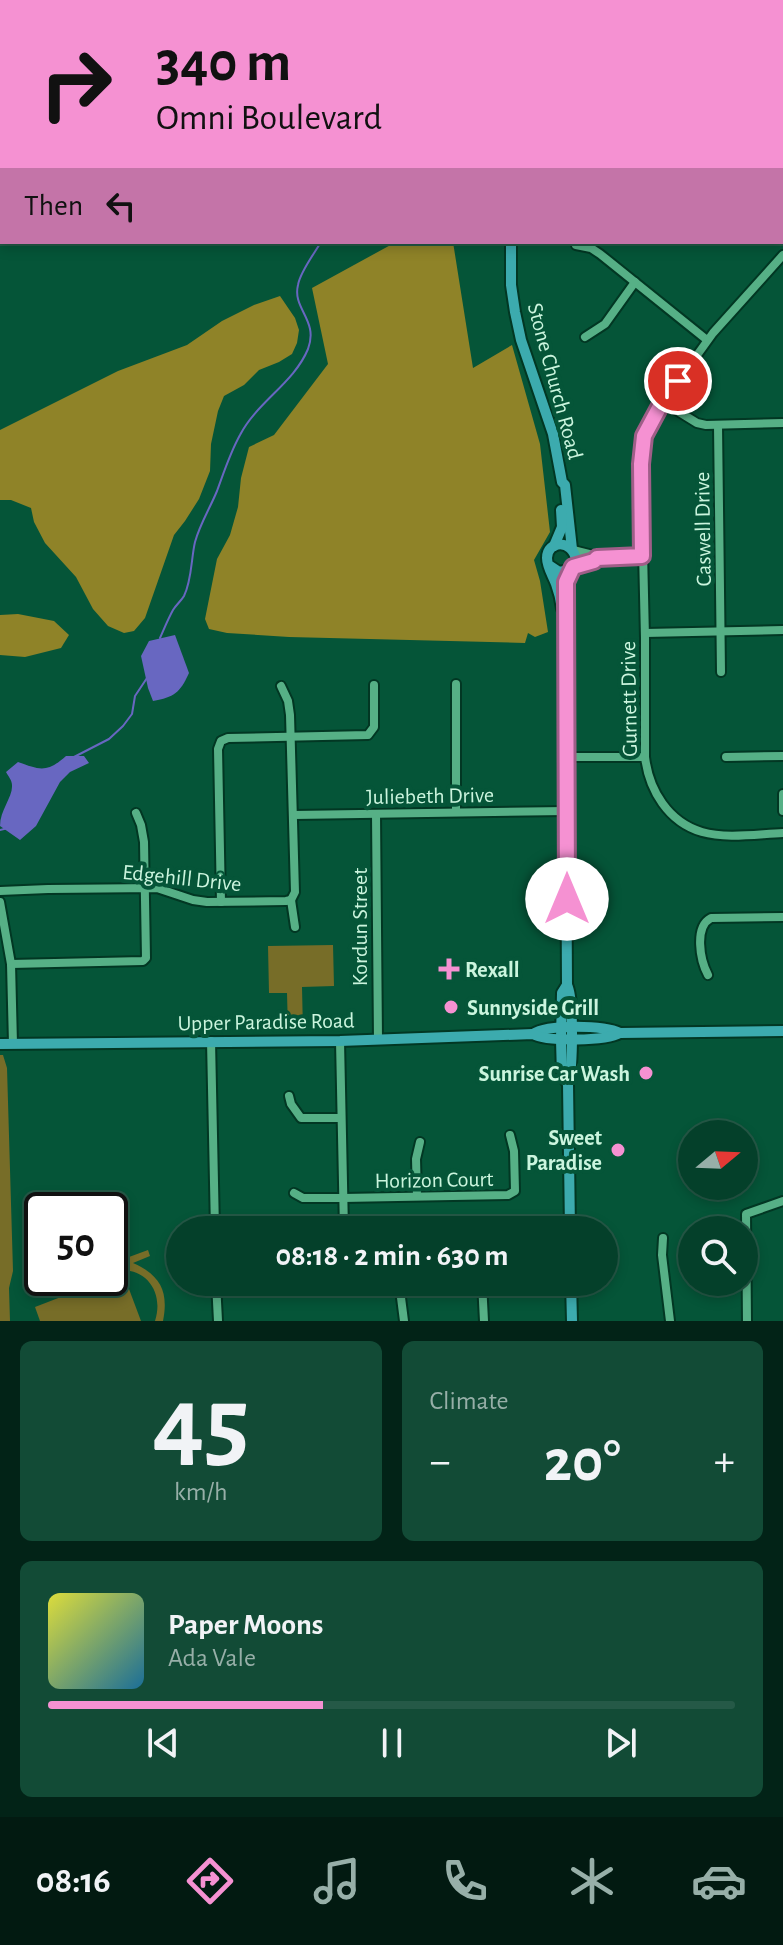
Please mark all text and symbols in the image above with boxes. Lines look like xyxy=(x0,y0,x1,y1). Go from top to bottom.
icon: right xyxy=(24,32,128,136)
text: 340 m xyxy=(156,35,291,91)
text: Omni Boulevard xyxy=(156,100,382,136)
icon: left xyxy=(99,184,143,228)
text: Then xyxy=(24,191,83,221)
street label: Stone Church Road xyxy=(524,301,587,462)
pin xyxy=(644,347,712,415)
icon: arrive xyxy=(656,359,700,403)
street label: Caswell Drive xyxy=(691,471,715,587)
street label: Gurnett Drive xyxy=(617,641,641,757)
street label: Juliebeth Drive xyxy=(366,784,494,808)
position arrow xyxy=(525,857,609,941)
street label: Edgehill Drive xyxy=(121,861,242,895)
street label: Kordun Street xyxy=(349,868,371,986)
place label: Rexall xyxy=(465,959,520,981)
marker: Rexall xyxy=(440,960,458,978)
place label: Sunnyside Grill xyxy=(467,997,599,1020)
marker: Sunnyside Grill xyxy=(442,998,460,1016)
street label: Upper Paradise Road xyxy=(177,1009,355,1035)
place label: Sunrise Car Wash xyxy=(478,1063,630,1085)
marker: Sunrise Car Wash xyxy=(637,1064,655,1082)
north arrow xyxy=(678,1120,758,1200)
map controls xyxy=(678,1120,758,1296)
place label: Sweet Paradise xyxy=(526,1127,603,1174)
marker: Sweet Paradise xyxy=(609,1141,627,1159)
street label: Horizon Court xyxy=(374,1168,494,1192)
speed limit sign: 50 xyxy=(24,1192,128,1296)
button: search xyxy=(678,1216,758,1296)
text: 08:18 · 2 min · 630 m xyxy=(275,1241,509,1271)
text: 45 xyxy=(152,1373,249,1477)
text: Climate xyxy=(430,1388,508,1414)
text: 20° xyxy=(544,1432,621,1492)
text: − xyxy=(430,1440,451,1484)
text: + xyxy=(714,1440,735,1484)
text: km/h xyxy=(174,1479,228,1505)
text: Paper Moons xyxy=(168,1610,323,1640)
text: Ada Vale xyxy=(168,1645,256,1671)
icon: previous xyxy=(141,1721,185,1765)
icon: pause xyxy=(370,1721,414,1765)
icon: next xyxy=(599,1721,643,1765)
icon: directions xyxy=(182,1853,238,1909)
icon: music xyxy=(309,1853,365,1909)
icon: phone xyxy=(437,1853,493,1909)
icon: climate xyxy=(564,1853,620,1909)
icon: car xyxy=(691,1853,747,1909)
text: 08:16 xyxy=(36,1863,111,1899)

